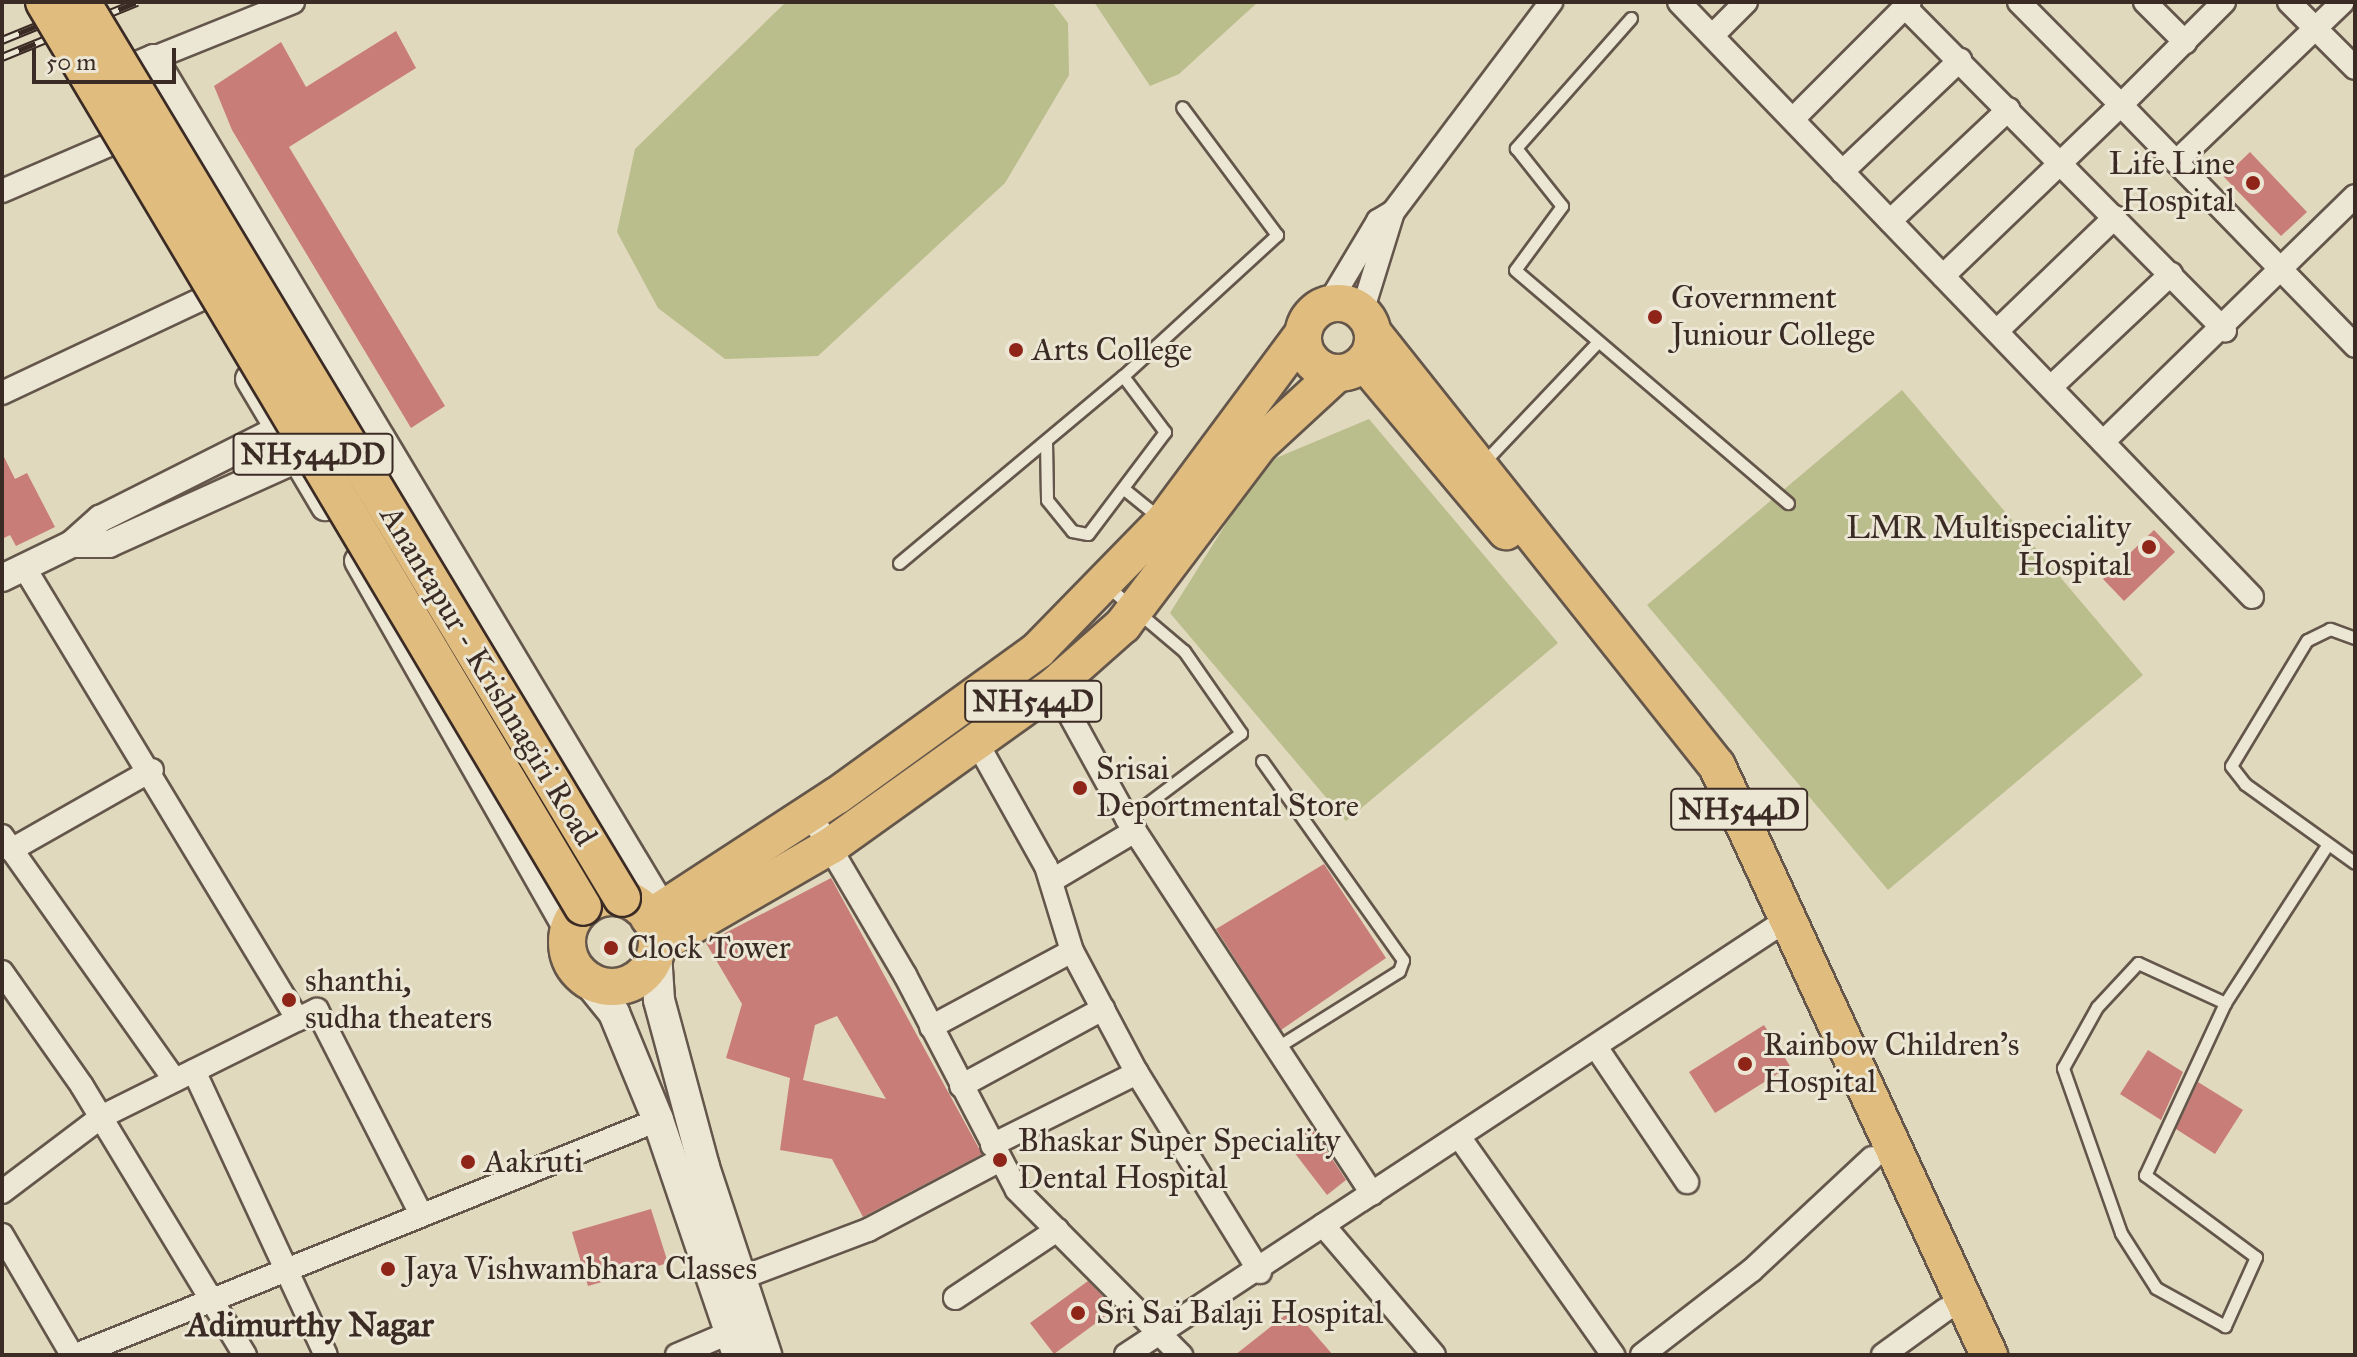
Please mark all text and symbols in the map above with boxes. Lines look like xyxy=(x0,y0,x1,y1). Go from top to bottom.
scale bar xyxy=(36,32,180,82)
text: 50 m xyxy=(46,47,96,77)
place label: Life Line Hospital xyxy=(2109,146,2235,221)
marker: Life Line Hospital xyxy=(2242,172,2264,194)
place label: Government Juniour College xyxy=(1671,280,1875,355)
marker: Government Juniour College xyxy=(1646,308,1664,326)
place label: Arts College xyxy=(1032,331,1192,369)
marker: Arts College xyxy=(1007,341,1025,359)
road number: NH544DD xyxy=(231,428,395,480)
street label: Anantapur - Krishnagiri Road xyxy=(371,499,605,853)
place label: LMR Multispeciality Hospital xyxy=(1846,510,2131,585)
marker: LMR Multispeciality Hospital xyxy=(2138,536,2160,558)
road number: NH544D xyxy=(963,675,1103,727)
place label: Srisai Deportmental Store xyxy=(1096,751,1359,826)
marker: Srisai Deportmental Store xyxy=(1071,779,1089,797)
road number: NH544D xyxy=(1669,783,1809,835)
place label: Clock Tower xyxy=(627,929,790,967)
marker: Clock Tower xyxy=(602,939,620,957)
place label: shanthi, sudha theaters xyxy=(305,963,492,1038)
marker: shanthi, sudha theaters xyxy=(280,991,298,1009)
place label: Rainbow Children's Hospital xyxy=(1763,1027,2019,1102)
marker: Rainbow Children's Hospital xyxy=(1734,1053,1756,1075)
place label: Bhaskar Super Speciality Dental Hospital xyxy=(1018,1123,1340,1198)
place label: Aakruti xyxy=(484,1143,583,1181)
marker: Bhaskar Super Speciality Dental Hospital xyxy=(989,1149,1011,1171)
marker: Aakruti xyxy=(459,1153,477,1171)
place label: Jaya Vishwambhara Classes xyxy=(404,1250,757,1288)
marker: Jaya Vishwambhara Classes xyxy=(379,1260,397,1278)
place label: Sri Sai Balaji Hospital xyxy=(1096,1294,1384,1332)
marker: Sri Sai Balaji Hospital xyxy=(1067,1302,1089,1324)
district label: Adimurthy Nagar xyxy=(186,1305,434,1345)

